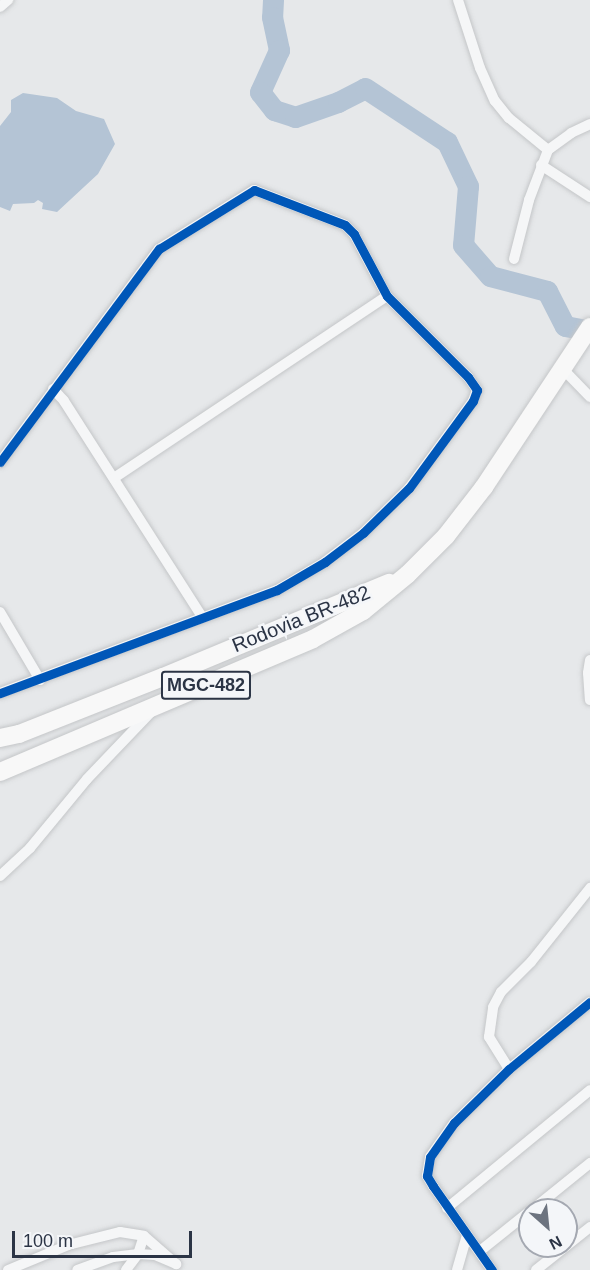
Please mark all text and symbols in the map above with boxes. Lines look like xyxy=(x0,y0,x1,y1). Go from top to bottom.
street label: Rodovia BR-482 xyxy=(228,580,374,658)
road number: MGC-482 xyxy=(160,670,252,700)
north arrow xyxy=(518,1198,578,1258)
scale bar xyxy=(15,1219,195,1257)
text: 100 m xyxy=(23,1231,73,1251)
text: N xyxy=(546,1233,565,1253)

